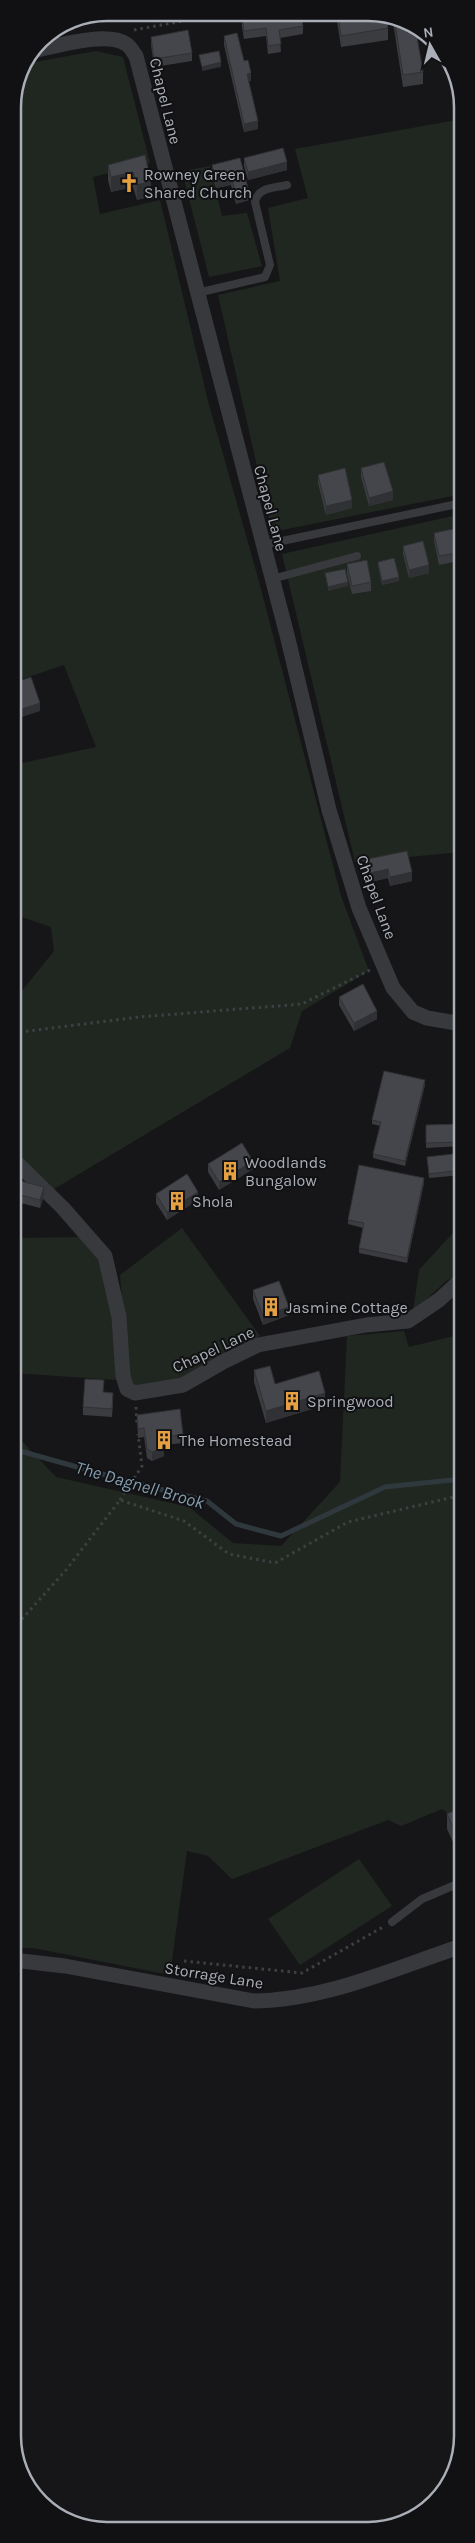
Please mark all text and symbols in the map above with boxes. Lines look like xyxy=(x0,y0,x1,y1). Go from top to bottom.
north arrow xyxy=(405,20,455,70)
text: N xyxy=(422,24,434,42)
street label: Chapel Lane xyxy=(146,56,185,146)
place label: Rowney Green Shared Church xyxy=(144,165,252,202)
church icon: Rowney Green Shared Church xyxy=(118,172,140,194)
street label: Chapel Lane xyxy=(250,463,291,553)
street label: Chapel Lane xyxy=(353,852,401,942)
place label: Woodlands Bungalow xyxy=(245,1153,327,1190)
building icon: Woodlands Bungalow xyxy=(219,1160,241,1182)
building icon: Shola xyxy=(166,1190,188,1212)
place label: Shola xyxy=(192,1192,233,1211)
building icon: Jasmine Cottage xyxy=(260,1296,282,1318)
place label: Jasmine Cottage xyxy=(286,1298,408,1317)
street label: Chapel Lane xyxy=(169,1322,257,1377)
building icon: Springwood xyxy=(281,1390,303,1412)
place label: Springwood xyxy=(307,1392,394,1411)
building icon: The Homestead xyxy=(153,1429,175,1451)
place label: The Homestead xyxy=(179,1431,292,1450)
water label: The Dagnell Brook xyxy=(73,1456,208,1514)
street label: Storrage Lane xyxy=(163,1958,265,1993)

